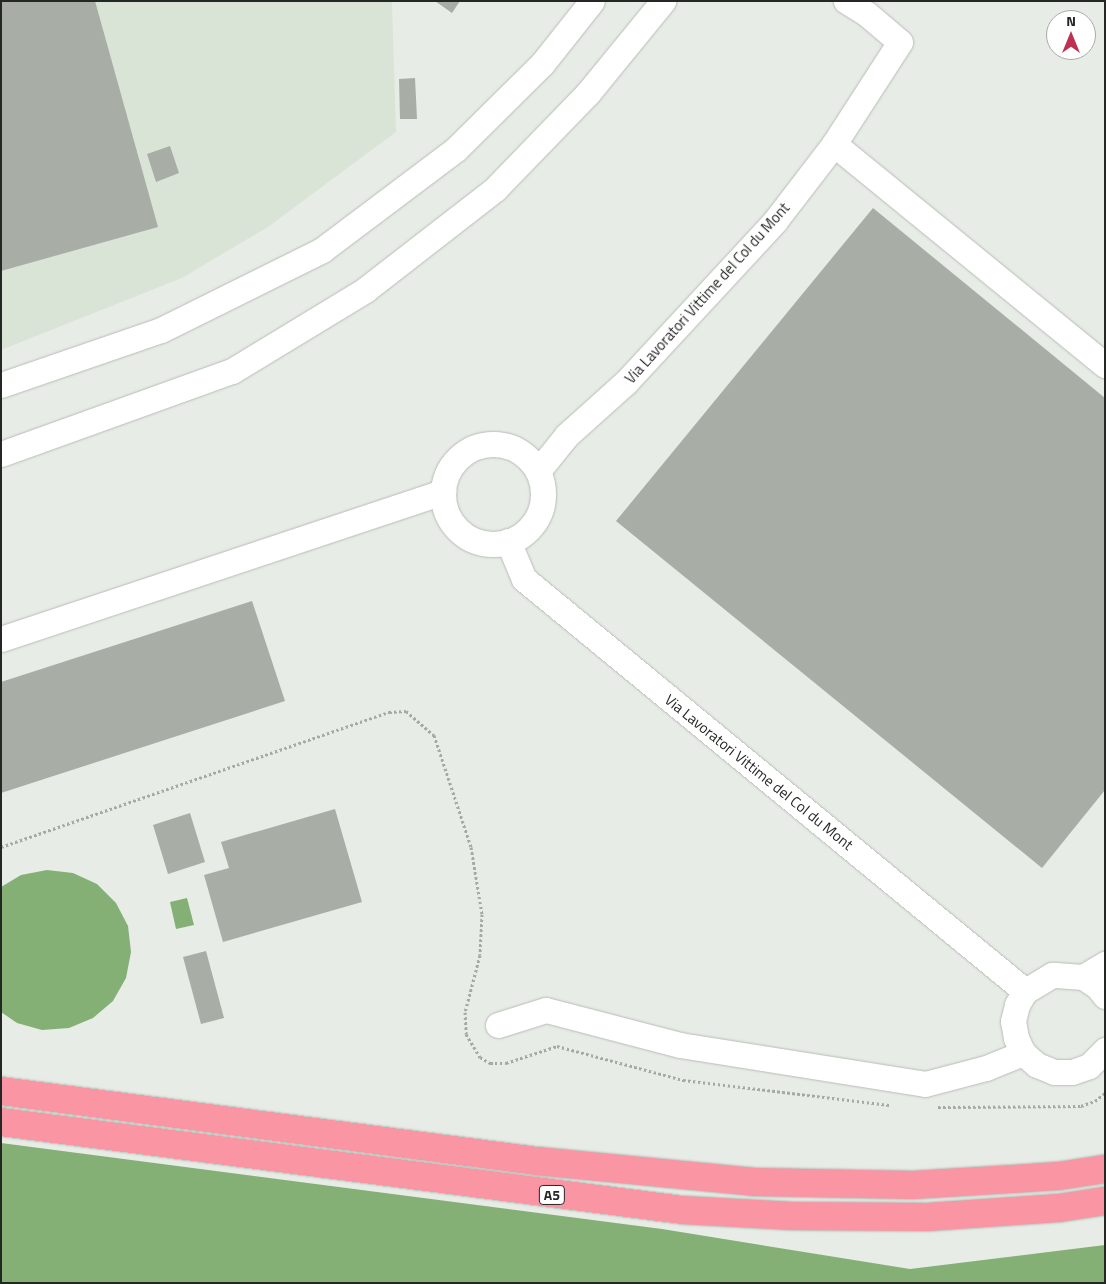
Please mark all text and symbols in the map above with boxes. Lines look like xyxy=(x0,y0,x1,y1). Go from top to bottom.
north arrow xyxy=(1046,10,1096,60)
text: N xyxy=(1066,10,1076,31)
street label: Via Lavoratori Vittime del Col du Mont xyxy=(621,199,793,387)
street label: Via Lavoratori Vittime del Col du Mont xyxy=(661,690,857,854)
road number: A5 xyxy=(538,1184,566,1206)

